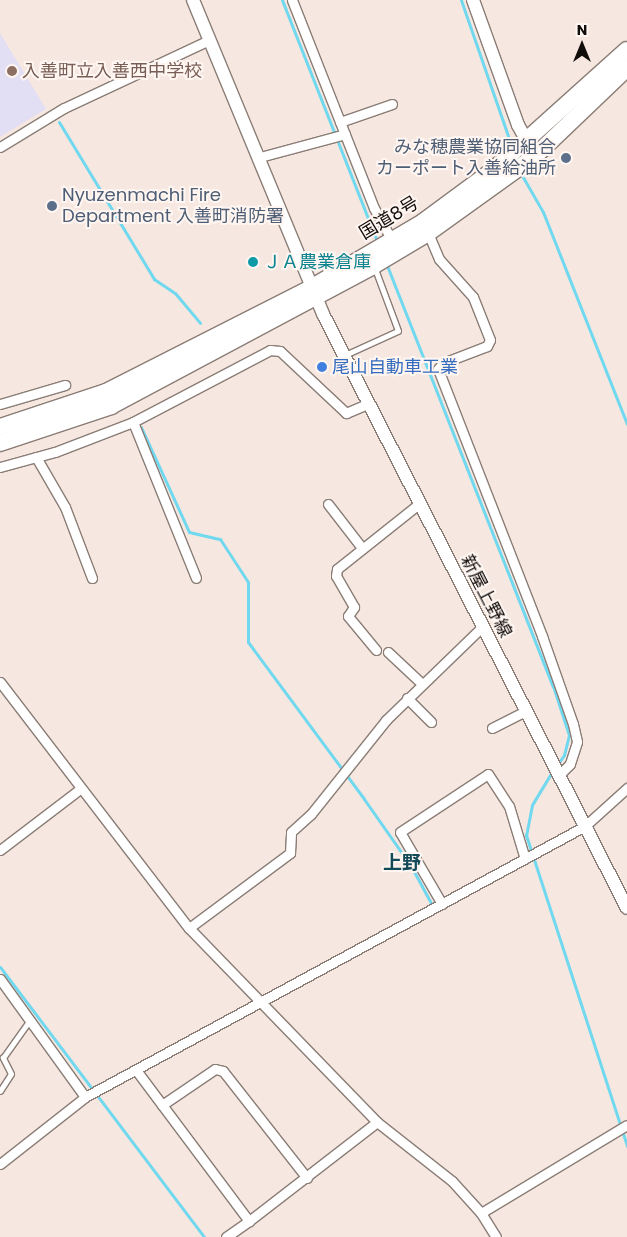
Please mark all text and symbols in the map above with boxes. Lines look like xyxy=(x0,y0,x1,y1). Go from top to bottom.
north arrow xyxy=(557,20,607,70)
text: N xyxy=(577,20,587,40)
place label: 入善町立入善西中学校 xyxy=(22,60,202,82)
marker: 入善町立入善西中学校 xyxy=(6,65,18,77)
place label: みな穂農業協同組合 カーポート入善給油所 xyxy=(376,137,556,180)
marker: みな穂農業協同組合 カーポート入善給油所 xyxy=(560,152,572,164)
place label: Nyuzenmachi Fire Department 入善町消防署 xyxy=(62,185,284,228)
street label: 国道8号 xyxy=(355,192,423,244)
marker: Nyuzenmachi Fire Department 入善町消防署 xyxy=(46,200,58,212)
place label: ＪＡ農業倉庫 xyxy=(263,251,371,273)
marker: ＪＡ農業倉庫 xyxy=(247,256,259,268)
place label: 尾山自動車工業 xyxy=(332,356,458,378)
marker: 尾山自動車工業 xyxy=(316,361,328,373)
street label: 新屋上野線 xyxy=(456,551,516,641)
district label: 上野 xyxy=(383,852,421,874)

